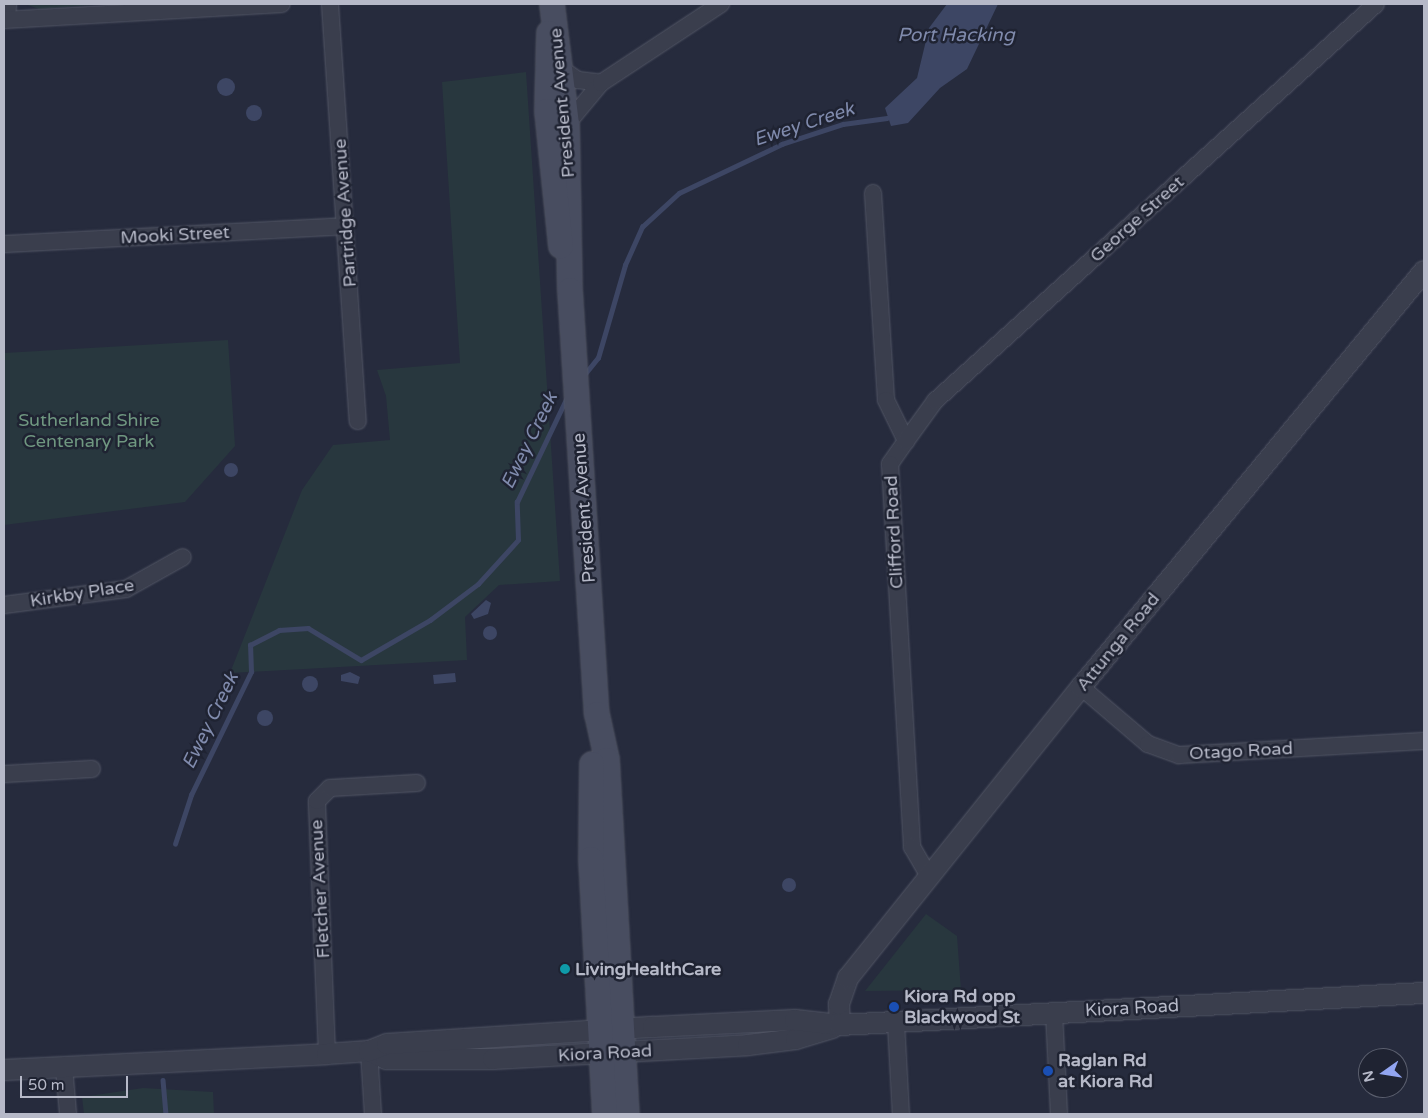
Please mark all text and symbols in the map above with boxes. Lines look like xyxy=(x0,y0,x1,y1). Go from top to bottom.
water label: Port Hacking xyxy=(897,25,1015,47)
street label: President Avenue xyxy=(545,27,579,179)
water label: Ewey Creek xyxy=(751,98,857,152)
street label: Partridge Avenue xyxy=(329,138,361,288)
street label: George Street xyxy=(1086,171,1188,267)
street label: Mooki Street xyxy=(120,221,230,249)
water label: Ewey Creek xyxy=(497,389,563,493)
park label: Sutherland Shire Centenary Park xyxy=(18,410,160,452)
street label: President Avenue xyxy=(568,432,600,584)
street label: Clifford Road xyxy=(880,475,908,589)
street label: Kirkby Place xyxy=(28,574,136,612)
street label: Attunga Road xyxy=(1072,589,1164,695)
water label: Ewey Creek xyxy=(178,669,244,773)
street label: Otago Road xyxy=(1189,737,1293,765)
street label: Fletcher Avenue xyxy=(306,819,334,959)
place label: LivingHealthCare xyxy=(575,958,721,980)
marker: LivingHealthCare xyxy=(559,963,571,975)
place label: Kiora Rd opp Blackwood St xyxy=(904,986,1020,1028)
street label: Kiora Road xyxy=(1084,995,1180,1021)
marker: Kiora Rd opp Blackwood St xyxy=(888,1001,900,1013)
street label: Kiora Road xyxy=(557,1040,653,1066)
north arrow xyxy=(1358,1048,1408,1098)
place label: Raglan Rd at Kiora Rd xyxy=(1058,1050,1153,1092)
marker: Raglan Rd at Kiora Rd xyxy=(1042,1065,1054,1077)
scale bar xyxy=(22,1066,130,1098)
text: N xyxy=(1359,1069,1378,1084)
text: 50 m xyxy=(28,1076,65,1094)

